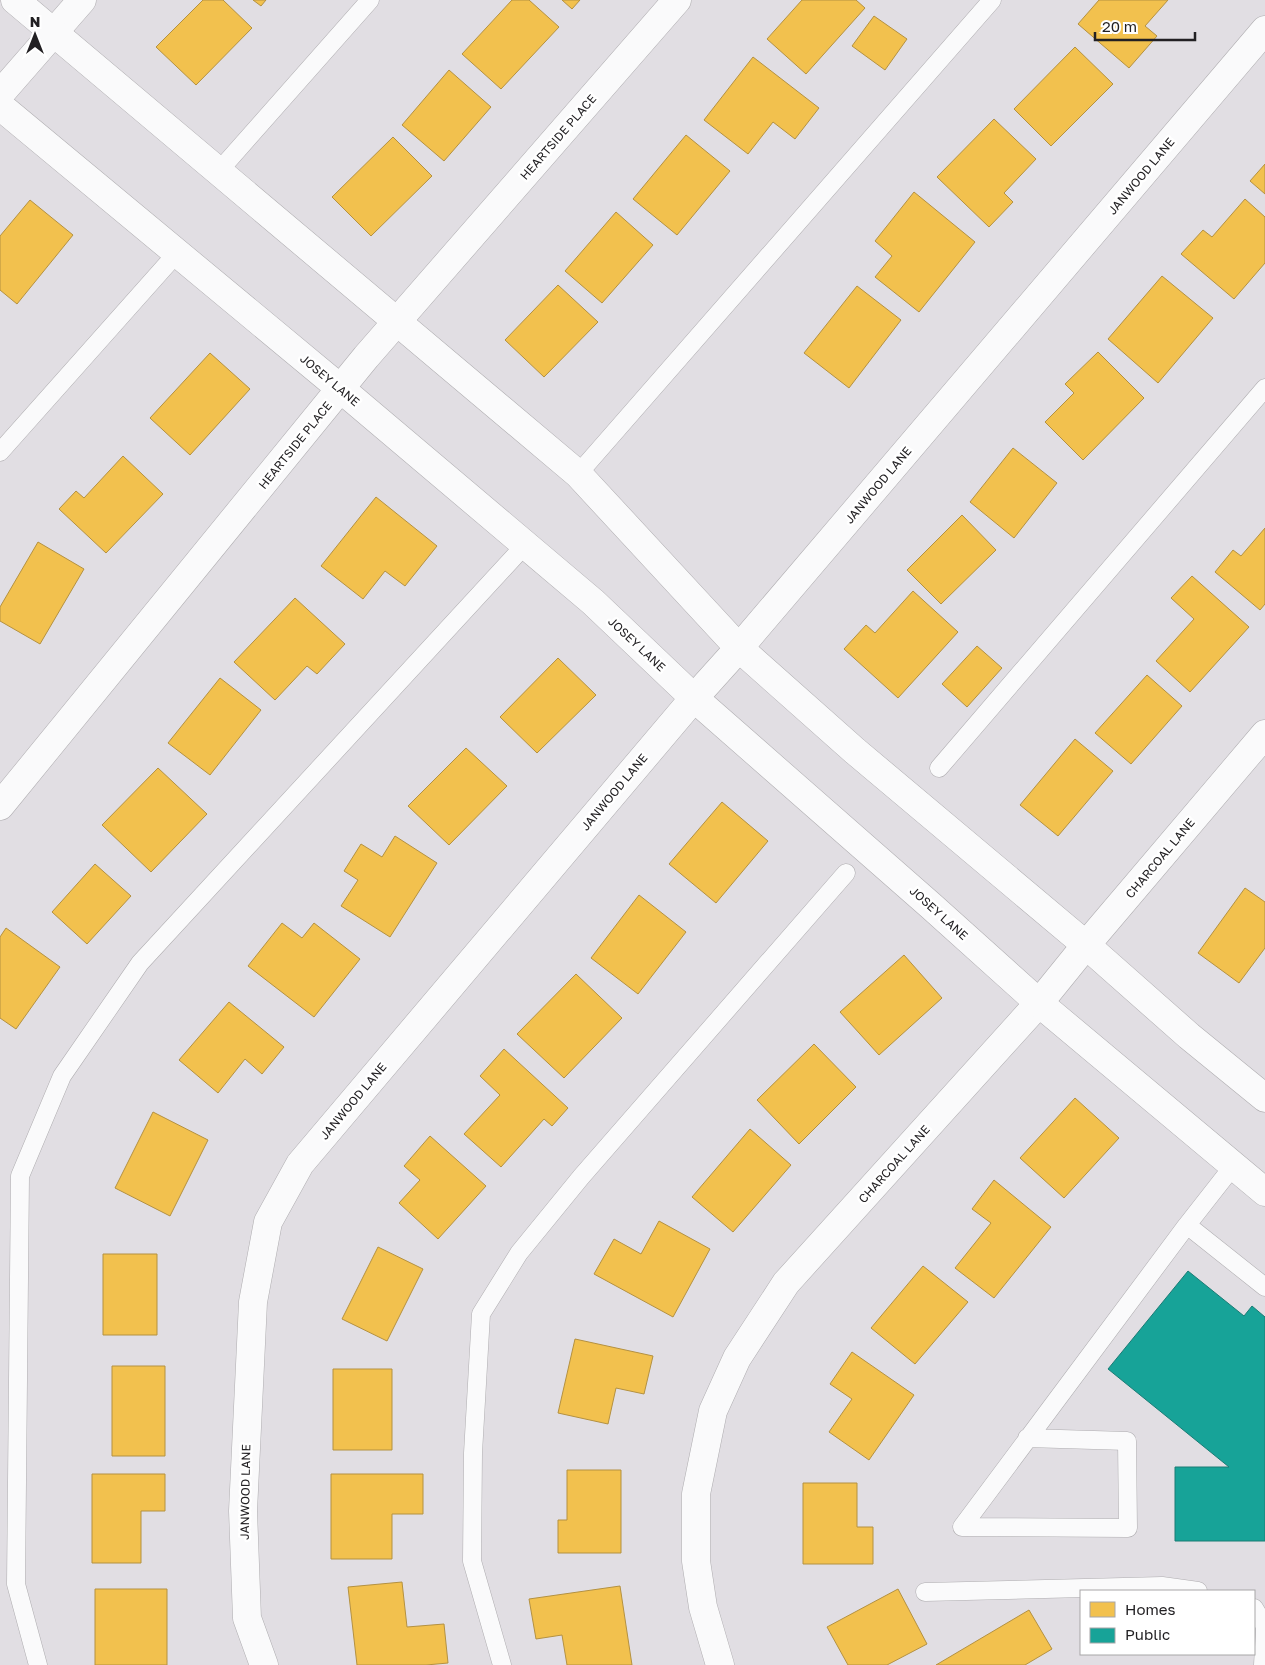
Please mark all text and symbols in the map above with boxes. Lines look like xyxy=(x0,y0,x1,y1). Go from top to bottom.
north arrow xyxy=(10,10,60,60)
scale bar xyxy=(1095,10,1195,42)
text: N xyxy=(30,13,40,30)
text: 20 m xyxy=(1102,17,1137,35)
street label: HEARTSIDE PLACE xyxy=(517,91,599,183)
street label: JANWOOD LANE xyxy=(1104,135,1178,217)
street label: JOSEY LANE xyxy=(297,351,363,409)
street label: HEARTSIDE PLACE xyxy=(255,398,335,492)
street label: JANWOOD LANE xyxy=(841,444,915,526)
street label: JOSEY LANE xyxy=(605,614,669,674)
street label: JANWOOD LANE xyxy=(577,751,651,833)
street label: CHARCOAL LANE xyxy=(1122,815,1198,901)
street label: JOSEY LANE xyxy=(907,883,971,943)
street label: JANWOOD LANE xyxy=(316,1060,390,1142)
street label: CHARCOAL LANE xyxy=(855,1122,933,1206)
street label: JANWOOD LANE xyxy=(237,1444,253,1540)
legend xyxy=(1080,1590,1255,1655)
text: Homes xyxy=(1125,1600,1175,1618)
text: Public xyxy=(1125,1625,1170,1643)

